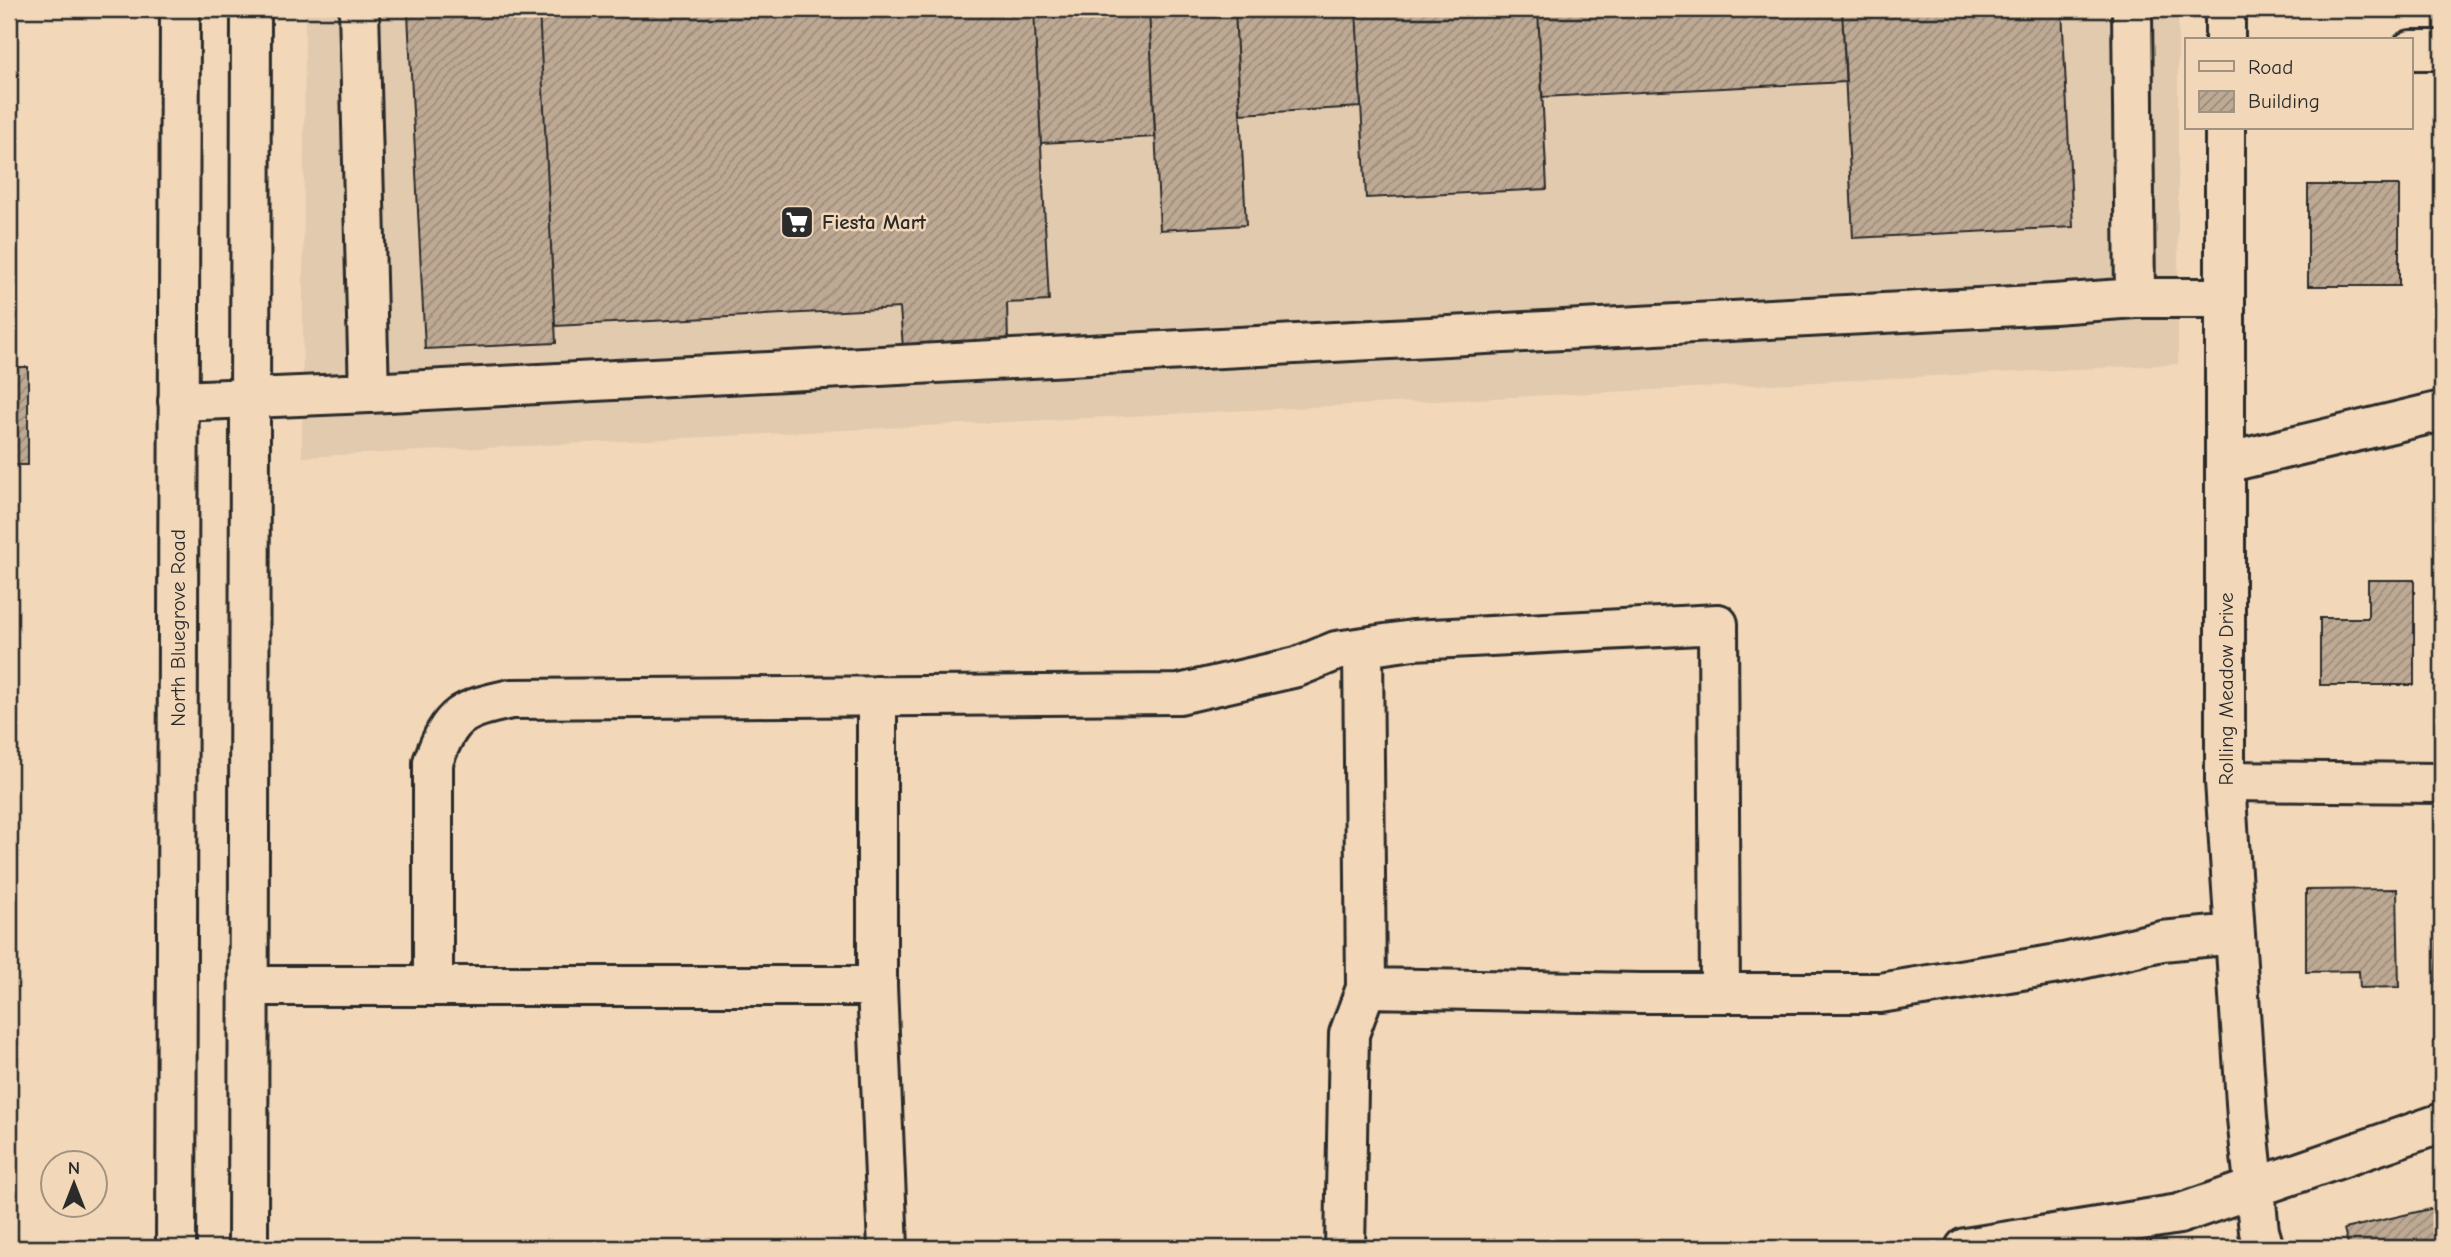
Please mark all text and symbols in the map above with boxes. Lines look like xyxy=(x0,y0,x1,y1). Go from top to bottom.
legend xyxy=(2185,38,2412,130)
text: Road xyxy=(2248,55,2293,79)
text: Building xyxy=(2248,89,2320,113)
supermarket icon: Fiesta Mart xyxy=(778,203,816,241)
place label: Fiesta Mart xyxy=(822,210,927,234)
street label: North Bluegrove Road xyxy=(166,529,190,727)
street label: Rolling Meadow Drive xyxy=(2214,593,2238,785)
north arrow xyxy=(38,1148,108,1218)
text: N xyxy=(68,1157,80,1179)

